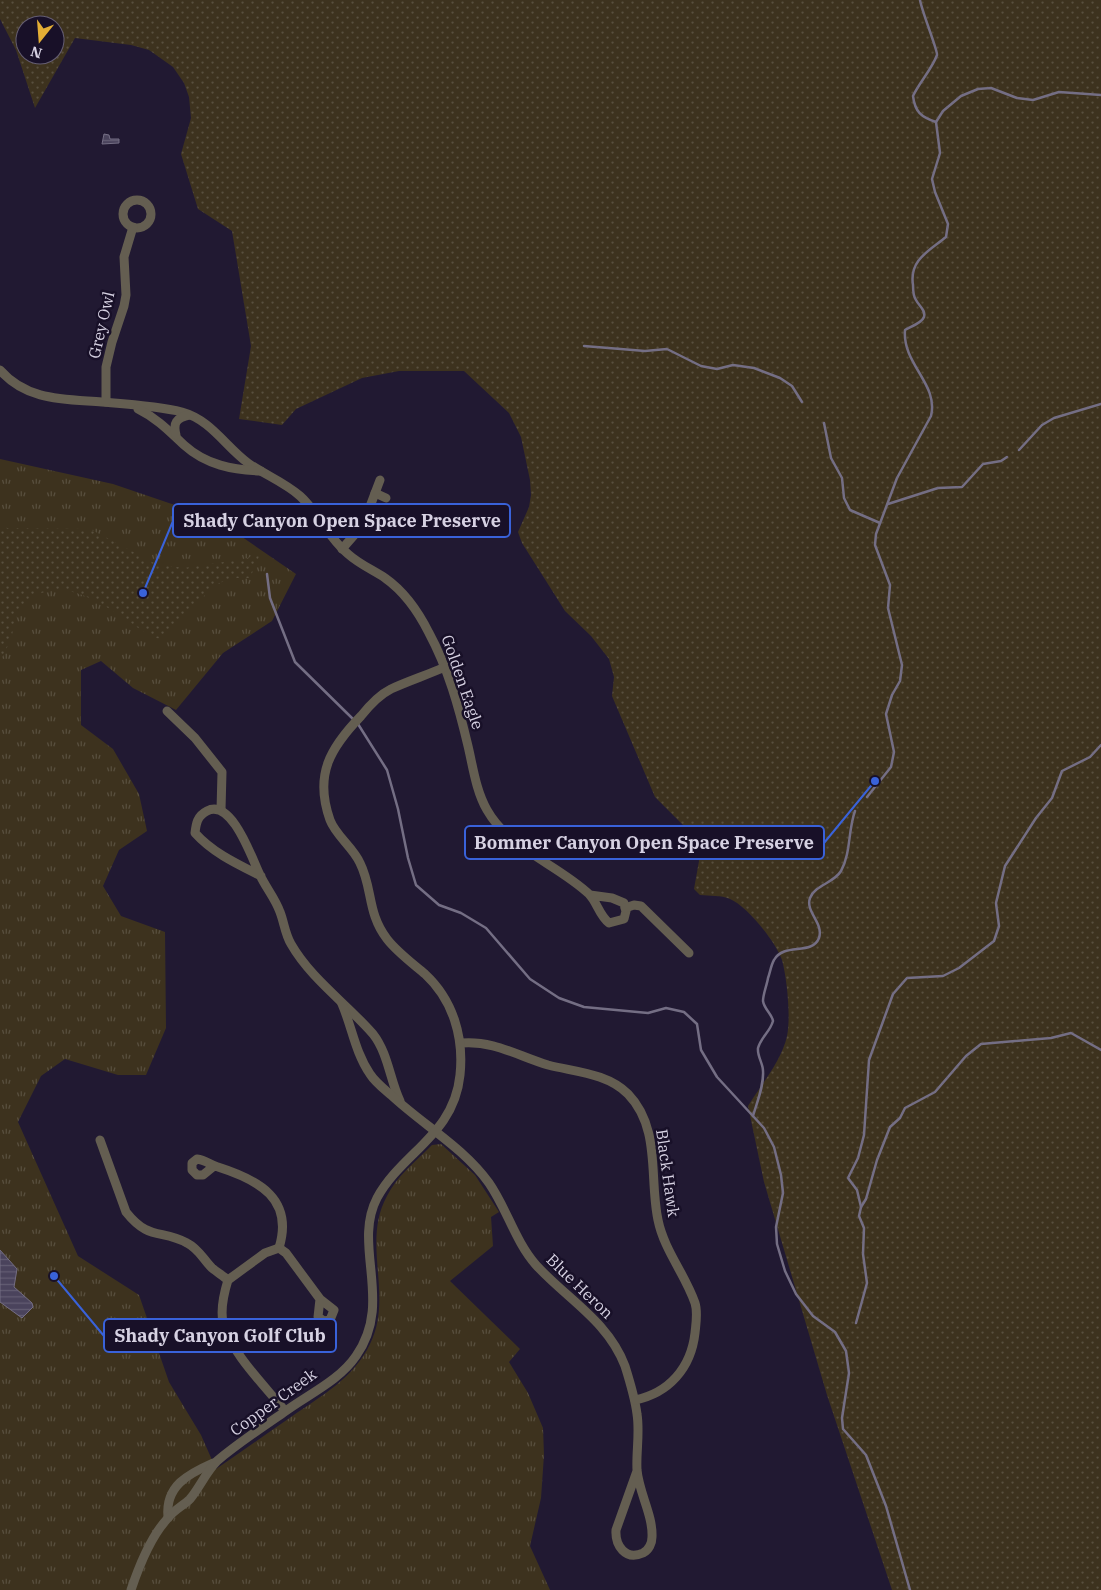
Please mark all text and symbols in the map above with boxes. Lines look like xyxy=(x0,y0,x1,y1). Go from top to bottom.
north arrow xyxy=(15,15,65,65)
text: N xyxy=(28,42,44,63)
street label: Grey Owl xyxy=(84,289,118,360)
callout: Shady Canyon Open Space Preserve xyxy=(173,504,510,537)
text: Shady Canyon Open Space Preserve xyxy=(183,509,501,532)
street label: Golden Eagle xyxy=(437,632,489,732)
callout: Bommer Canyon Open Space Preserve xyxy=(465,826,824,859)
text: Bommer Canyon Open Space Preserve xyxy=(474,831,814,854)
street label: Black Hawk xyxy=(652,1128,684,1219)
street label: Blue Heron xyxy=(542,1249,618,1323)
callout: Shady Canyon Golf Club xyxy=(104,1319,336,1352)
text: Shady Canyon Golf Club xyxy=(114,1324,326,1347)
street label: Copper Creek xyxy=(226,1364,321,1440)

